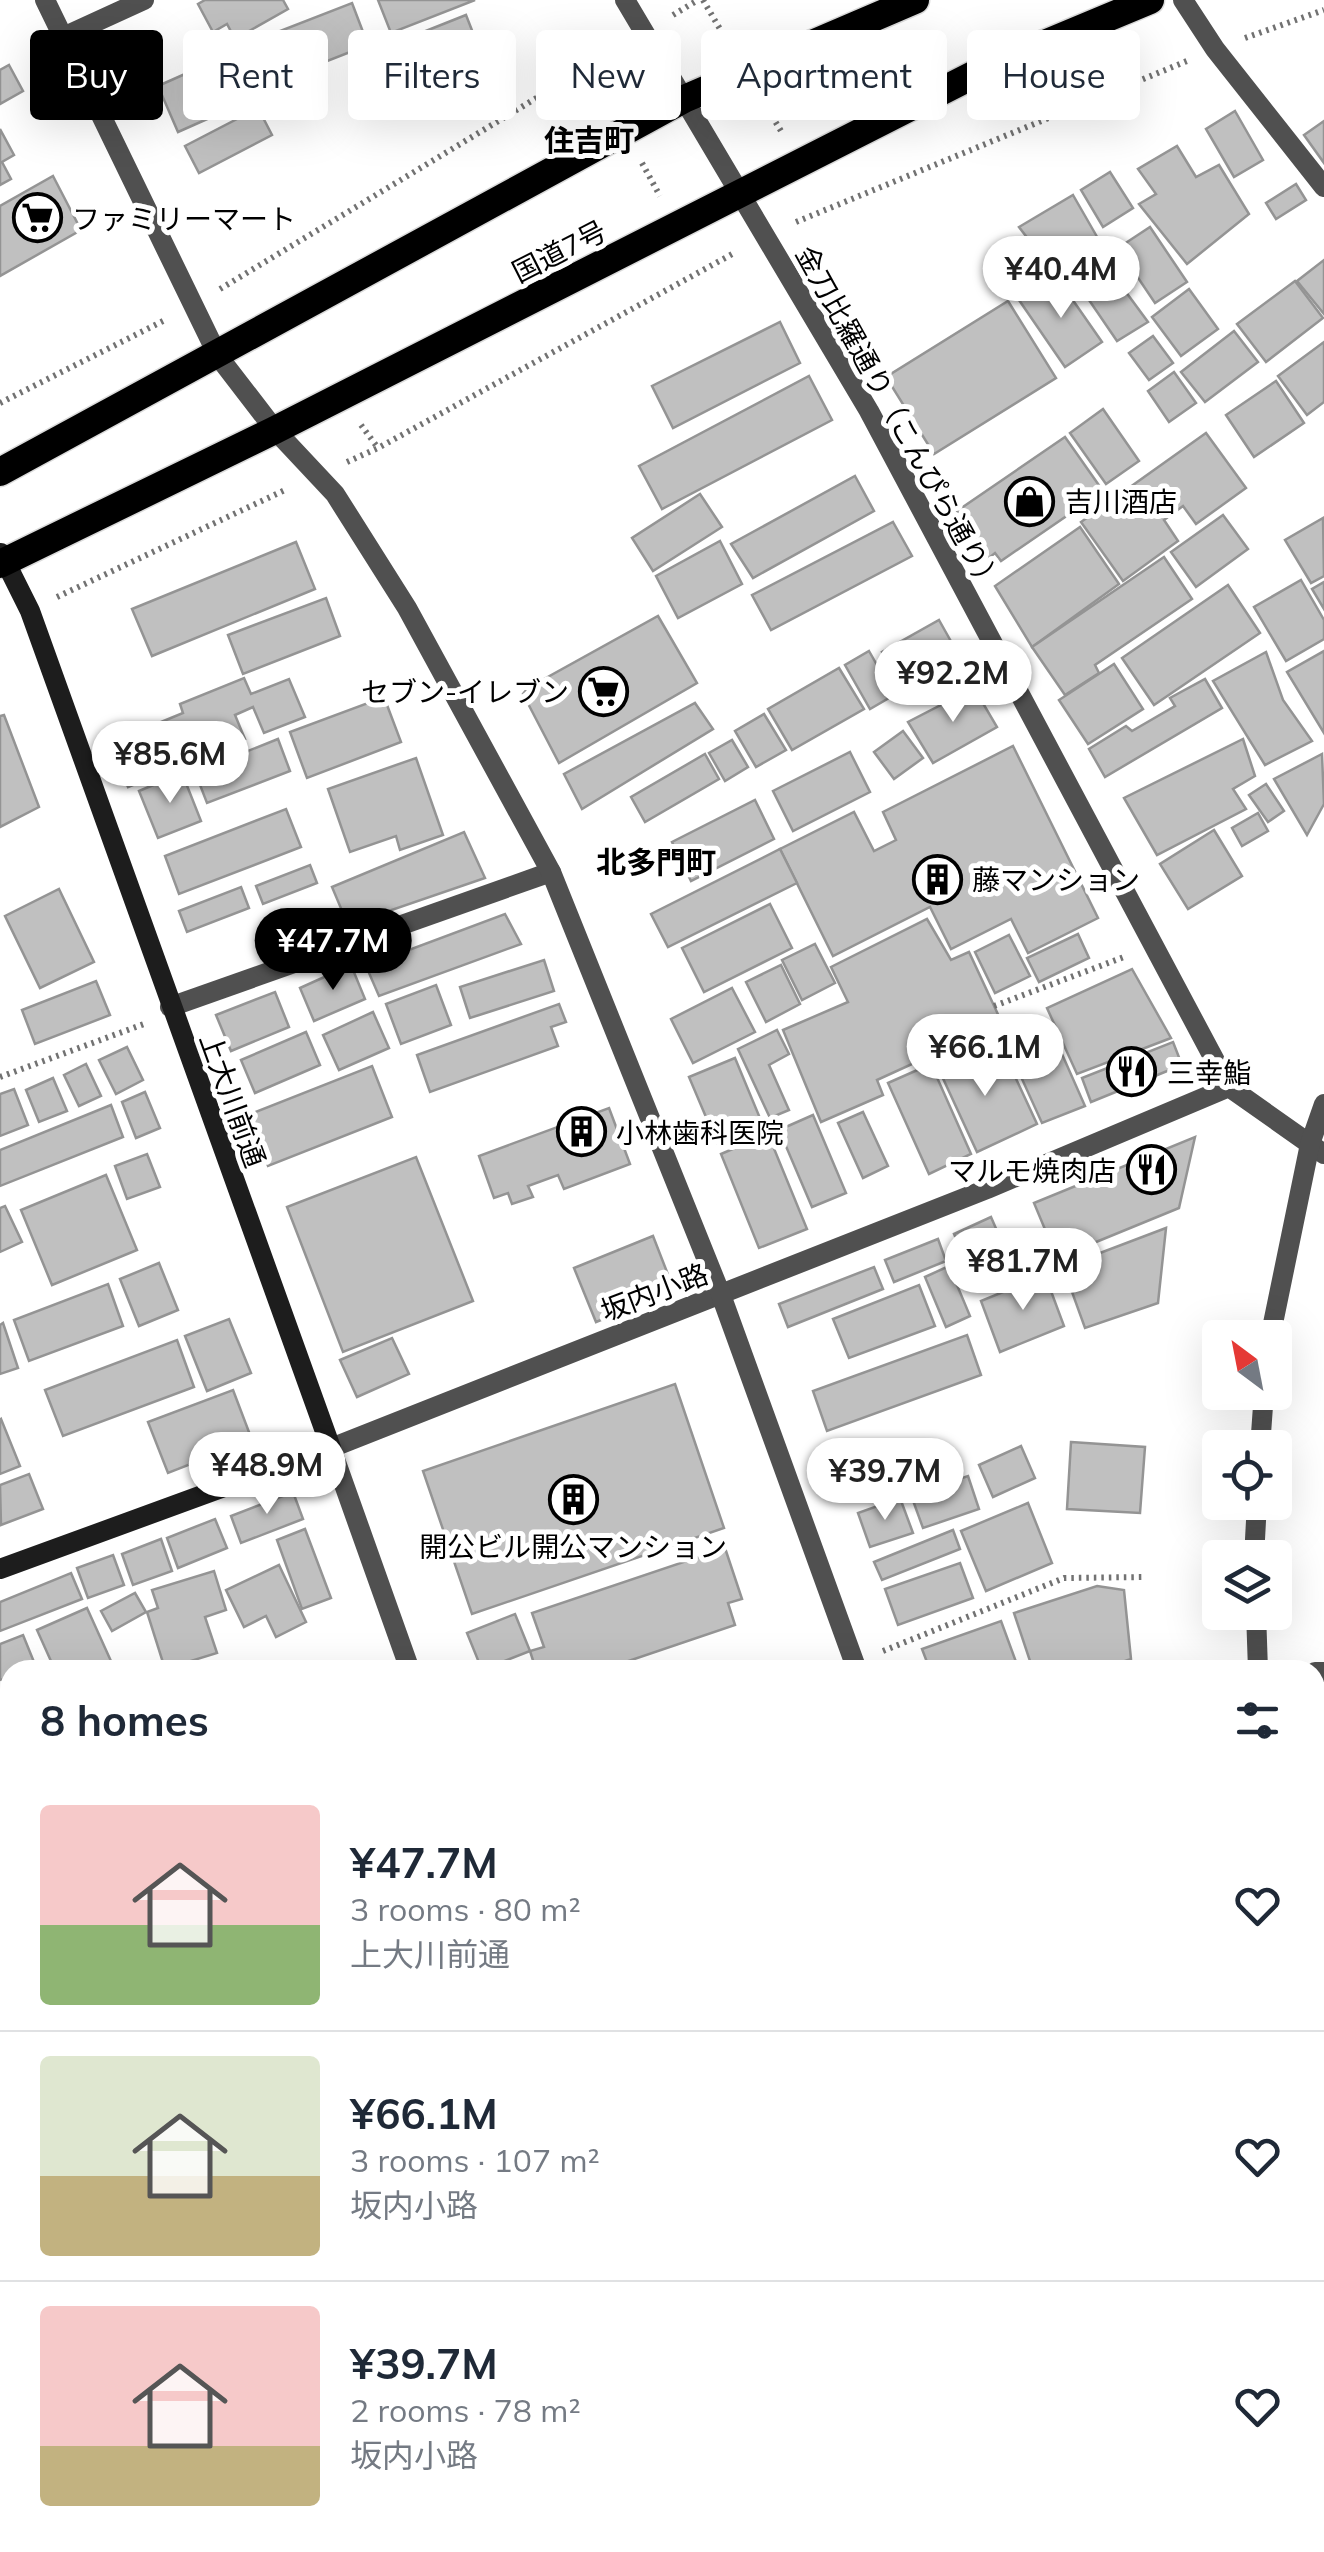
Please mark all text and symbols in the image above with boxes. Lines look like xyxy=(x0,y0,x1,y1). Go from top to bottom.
chip: Buy xyxy=(30,30,163,120)
chip: Rent xyxy=(183,30,328,120)
chip: Filters xyxy=(348,30,516,120)
chip: New xyxy=(536,30,681,120)
chip: Apartment xyxy=(701,30,947,120)
chip: House xyxy=(967,30,1140,120)
district label: 住吉町 xyxy=(544,121,634,159)
supermarket icon: ファミリーマート xyxy=(11,192,63,244)
place label: ファミリーマート xyxy=(72,201,296,236)
street label: 国道7号 xyxy=(506,213,612,289)
pin: ¥40.4M xyxy=(980,236,1142,321)
street label: 金刀比羅通り（こんぴら通り） xyxy=(789,239,1009,599)
text: ¥40.4M xyxy=(1005,248,1117,288)
shop icon: 吉川酒店 xyxy=(1004,475,1056,527)
place label: 吉川酒店 xyxy=(1065,484,1177,519)
pin: ¥92.2M xyxy=(872,640,1034,725)
text: ¥92.2M xyxy=(897,652,1009,692)
supermarket icon: セブン-イレブン xyxy=(578,665,630,717)
place label: セブン-イレブン xyxy=(361,674,569,709)
pin: ¥85.6M xyxy=(89,721,251,806)
text: ¥85.6M xyxy=(114,733,226,773)
district label: 北多門町 xyxy=(596,843,716,881)
building icon: 藤マンション xyxy=(911,853,963,905)
place label: 藤マンション xyxy=(972,862,1140,897)
pin: ¥47.7M xyxy=(252,908,414,993)
text: ¥47.7M xyxy=(277,920,389,960)
pin: ¥66.1M xyxy=(904,1014,1066,1099)
text: ¥66.1M xyxy=(929,1026,1041,1066)
street label: 上大川前通 xyxy=(193,1028,273,1172)
restaurant icon: 三幸鮨 xyxy=(1106,1046,1158,1098)
place label: 三幸鮨 xyxy=(1167,1055,1251,1090)
building icon: 小林歯科医院 xyxy=(555,1106,607,1158)
place label: 小林歯科医院 xyxy=(616,1115,784,1150)
restaurant icon: マルモ焼肉店 xyxy=(1125,1144,1177,1196)
place label: マルモ焼肉店 xyxy=(948,1153,1116,1188)
pin: ¥81.7M xyxy=(942,1228,1104,1313)
text: ¥81.7M xyxy=(967,1240,1079,1280)
street label: 坂内小路 xyxy=(595,1256,713,1328)
north arrow xyxy=(1202,1320,1292,1410)
map controls xyxy=(1202,1320,1292,1630)
button: locate xyxy=(1202,1430,1292,1520)
pin: ¥48.9M xyxy=(186,1432,348,1517)
pin: ¥39.7M xyxy=(804,1438,966,1523)
text: ¥48.9M xyxy=(211,1444,323,1484)
text: ¥39.7M xyxy=(829,1450,941,1490)
building icon: 開公ビル開公マンション xyxy=(547,1473,599,1525)
place label: 開公ビル開公マンション xyxy=(419,1529,727,1564)
button: layers xyxy=(1202,1540,1292,1630)
icon: filters xyxy=(1230,1693,1285,1748)
text: 8 homes xyxy=(40,1694,209,1747)
text: ¥47.7M xyxy=(350,1836,498,1889)
icon: home xyxy=(120,1845,240,1965)
icon: heart xyxy=(1230,1878,1285,1933)
text: 3 rooms · 80 m² xyxy=(350,1889,581,1929)
text: 上大川前通 xyxy=(350,1934,510,1974)
text: ¥66.1M xyxy=(350,2087,498,2140)
icon: home xyxy=(120,2096,240,2216)
icon: heart xyxy=(1230,2129,1285,2184)
text: 3 rooms · 107 m² xyxy=(350,2140,600,2180)
text: 坂内小路 xyxy=(350,2185,478,2225)
text: ¥39.7M xyxy=(350,2337,498,2390)
icon: home xyxy=(120,2346,240,2466)
icon: heart xyxy=(1230,2379,1285,2434)
text: 2 rooms · 78 m² xyxy=(350,2390,581,2430)
text: 坂内小路 xyxy=(350,2435,478,2475)

